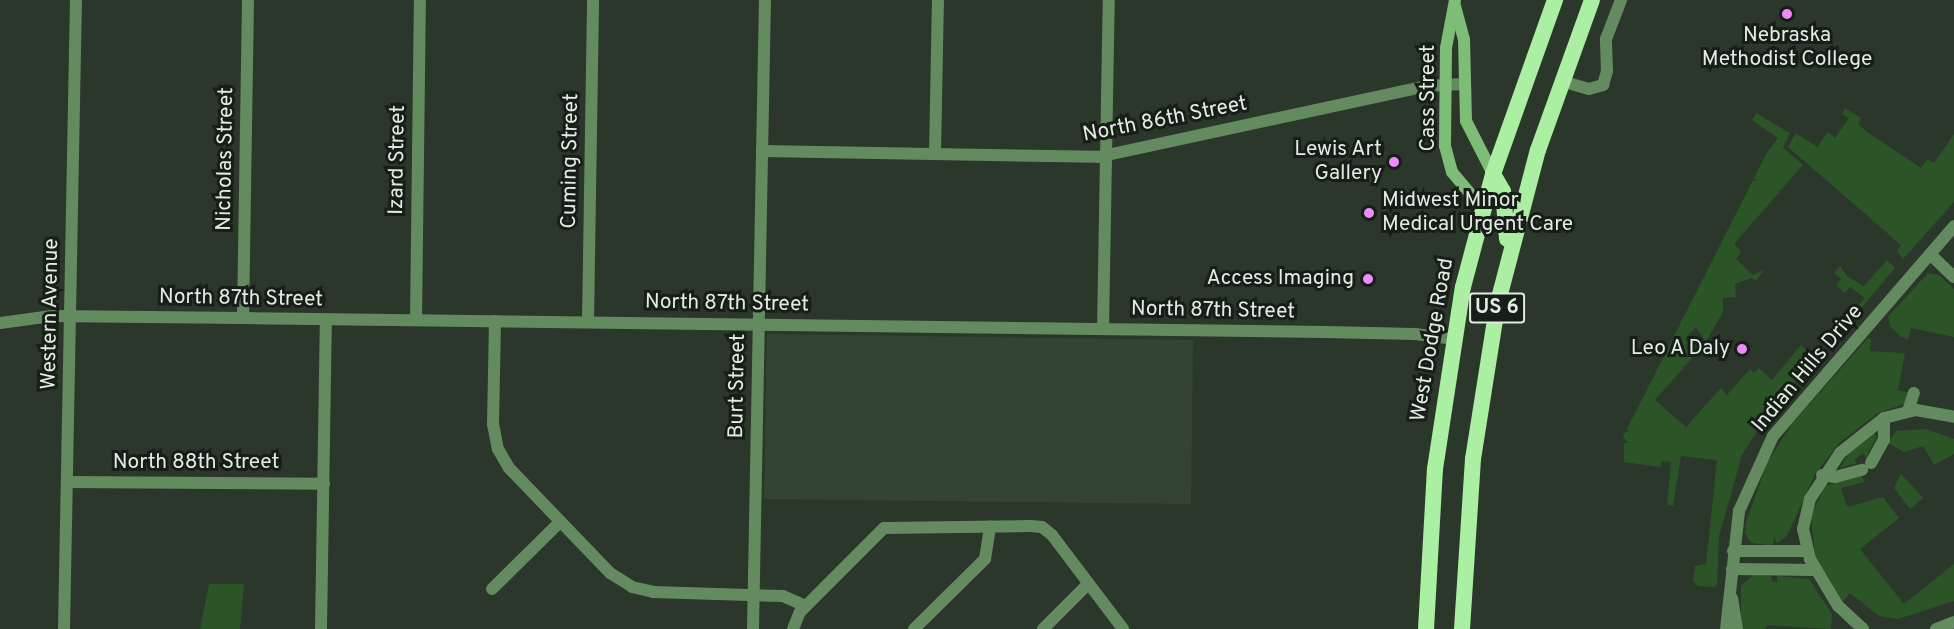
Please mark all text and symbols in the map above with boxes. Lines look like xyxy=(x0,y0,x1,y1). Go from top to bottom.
marker: Nebraska Methodist College xyxy=(1780,7,1794,21)
place label: Nebraska Methodist College xyxy=(1702,23,1872,73)
street label: Cass Street xyxy=(1416,44,1442,152)
street label: Nicholas Street xyxy=(212,87,240,231)
street label: North 86th Street xyxy=(1081,92,1249,148)
street label: Cuming Street xyxy=(557,93,585,229)
street label: Izard Street xyxy=(384,105,412,215)
place label: Lewis Art Gallery xyxy=(1293,137,1382,187)
marker: Lewis Art Gallery xyxy=(1387,155,1401,169)
place label: Midwest Minor Medical Urgent Care xyxy=(1382,188,1573,238)
marker: Midwest Minor Medical Urgent Care xyxy=(1360,204,1378,222)
street label: Western Avenue xyxy=(37,238,65,390)
street label: West Dodge Road xyxy=(1406,256,1460,424)
place label: Access Imaging xyxy=(1207,266,1354,292)
marker: Access Imaging xyxy=(1359,270,1377,288)
street label: North 87th Street xyxy=(159,285,323,313)
street label: North 87th Street xyxy=(645,290,809,318)
road number: US 6 xyxy=(1468,291,1526,325)
street label: North 87th Street xyxy=(1131,297,1295,325)
street label: Indian Hills Drive xyxy=(1747,300,1869,438)
street label: Burt Street xyxy=(724,333,752,439)
place label: Leo A Daly xyxy=(1629,336,1730,362)
marker: Leo A Daly xyxy=(1735,342,1749,356)
street label: North 88th Street xyxy=(113,450,279,476)

